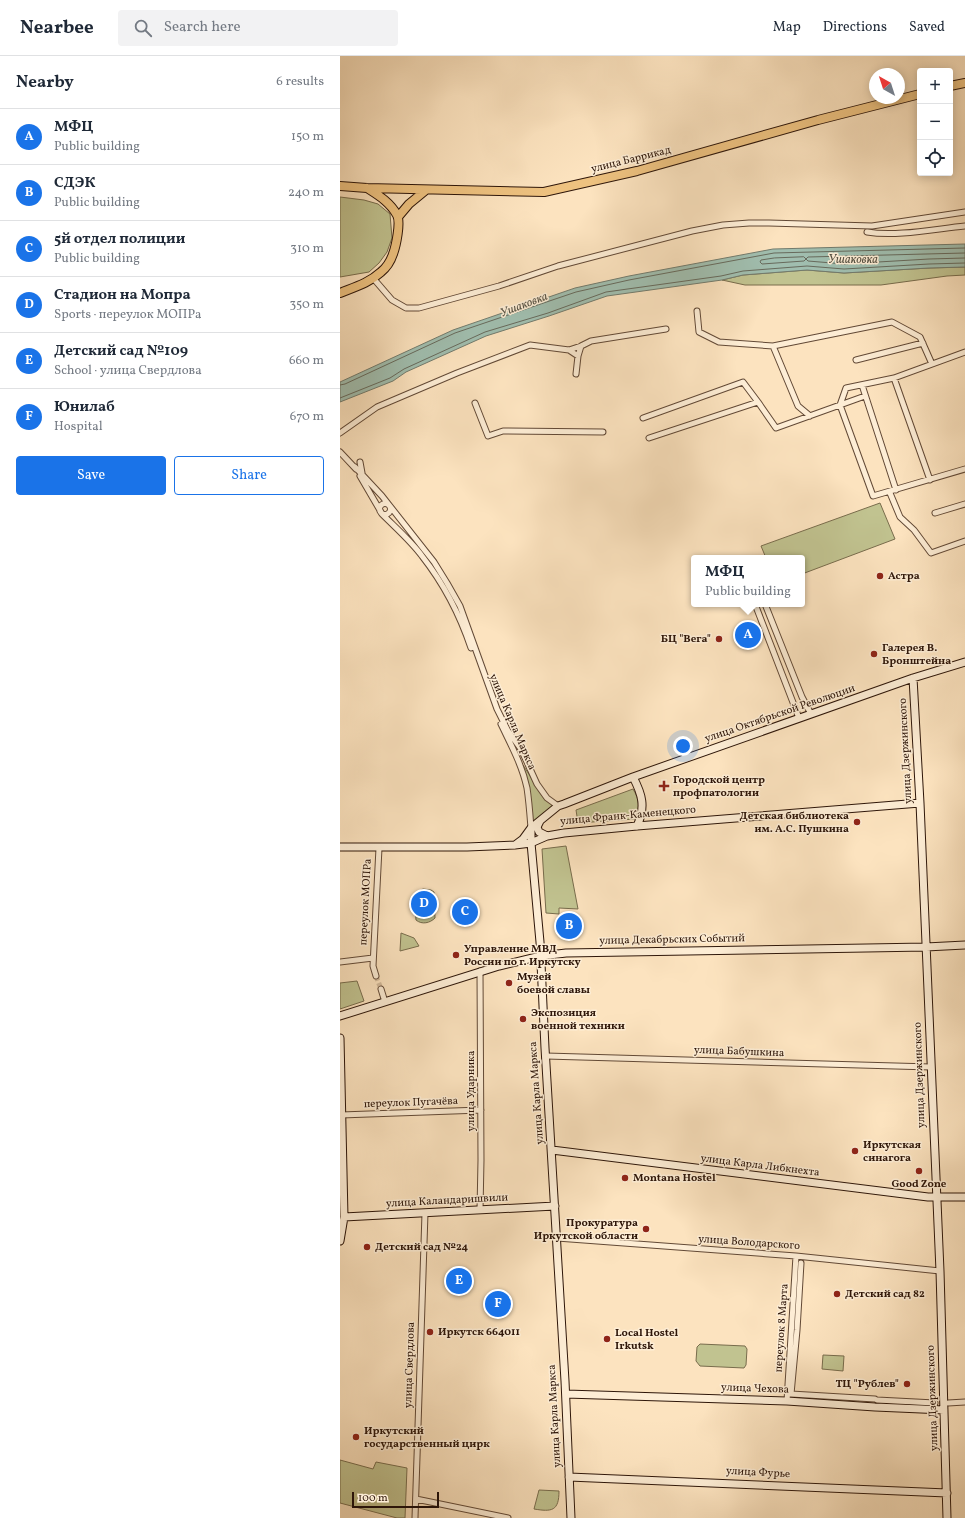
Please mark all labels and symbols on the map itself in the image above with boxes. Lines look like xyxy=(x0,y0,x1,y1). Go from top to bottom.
north arrow xyxy=(869,68,905,104)
street label: улица Баррикад xyxy=(590,143,673,177)
water label: Ушаковка xyxy=(828,252,878,268)
water label: Ушаковка xyxy=(498,289,550,321)
place label: Астра xyxy=(888,569,920,584)
marker: Астра xyxy=(875,571,885,581)
pin: A xyxy=(735,620,761,650)
place label: БЦ "Вега" xyxy=(661,632,711,647)
marker: БЦ "Вега" xyxy=(714,634,724,644)
place label: Галерея В. Бронштейна xyxy=(882,641,951,669)
marker: Галерея В. Бронштейна xyxy=(869,649,879,659)
street label: улица Карла Маркса xyxy=(485,672,539,773)
street label: улица Октябрьской Революции xyxy=(703,681,857,747)
street label: улица Дзержинского xyxy=(896,698,916,804)
your location xyxy=(673,736,693,756)
place label: Городской центр профпатологии xyxy=(673,773,765,801)
marker: Городской центр профпатологии xyxy=(658,780,670,792)
street label: улица Франк-Каменецкого xyxy=(559,803,697,829)
place label: Детская библиотека им. А.С. Пушкина xyxy=(740,809,849,837)
marker: Детская библиотека им. А.С. Пушкина xyxy=(852,817,862,827)
street label: переулок МОПРа xyxy=(356,858,376,946)
pin: D xyxy=(411,889,437,919)
pin: C xyxy=(452,897,478,927)
pin: B xyxy=(556,911,582,941)
street label: улица Декабрьских Событий xyxy=(599,931,745,949)
place label: Управление МВД России по г. Иркутску xyxy=(464,942,581,970)
marker: Управление МВД России по г. Иркутску xyxy=(451,950,461,960)
place label: Музей боевой славы xyxy=(517,970,590,998)
marker: Музей боевой славы xyxy=(504,978,514,988)
place label: Экспозиция военной техники xyxy=(531,1006,625,1034)
marker: Экспозиция военной техники xyxy=(518,1014,528,1024)
street label: улица Дзержинского xyxy=(911,1022,929,1128)
street label: улица Карла Маркса xyxy=(526,1040,548,1145)
street label: улица Бабушкина xyxy=(693,1043,785,1061)
street label: улица Ударника xyxy=(464,1050,479,1131)
street label: переулок Пугачёва xyxy=(364,1094,459,1112)
place label: Иркутская синагога xyxy=(863,1138,921,1166)
marker: Иркутская синагога xyxy=(850,1146,860,1156)
street label: улица Карла Либкнехта xyxy=(700,1151,821,1181)
marker: Good Zone xyxy=(914,1166,924,1176)
place label: Montana Hostel xyxy=(633,1171,716,1186)
marker: Montana Hostel xyxy=(620,1173,630,1183)
place label: Good Zone xyxy=(892,1177,947,1192)
street label: улица Каландаришвили xyxy=(385,1190,509,1212)
place label: Прокуратура Иркутской области xyxy=(534,1216,638,1244)
marker: Прокуратура Иркутской области xyxy=(641,1224,651,1234)
street label: улица Володарского xyxy=(698,1232,801,1254)
place label: Детский сад №24 xyxy=(375,1240,468,1255)
marker: Детский сад №24 xyxy=(362,1242,372,1252)
pin: E xyxy=(446,1266,472,1296)
street label: переулок 8 Марта xyxy=(771,1283,793,1373)
place label: Детский сад 82 xyxy=(845,1287,925,1302)
pin: F xyxy=(485,1289,511,1319)
marker: Детский сад 82 xyxy=(832,1289,842,1299)
street label: улица Свердлова xyxy=(401,1321,419,1408)
place label: Иркутск 664011 xyxy=(438,1325,520,1340)
place label: Local Hostel Irkutsk xyxy=(615,1326,679,1354)
marker: Иркутск 664011 xyxy=(425,1327,435,1337)
marker: Local Hostel Irkutsk xyxy=(602,1334,612,1344)
street label: улица Дзержинского xyxy=(924,1345,942,1451)
street label: улица Карла Маркса xyxy=(545,1364,565,1468)
place label: ТЦ "Рублев" xyxy=(835,1377,899,1392)
marker: ТЦ "Рублев" xyxy=(902,1379,912,1389)
street label: улица Чехова xyxy=(721,1380,790,1398)
place label: Иркутский государственный цирк xyxy=(364,1424,490,1452)
marker: Иркутский государственный цирк xyxy=(351,1432,361,1442)
street label: улица Фурье xyxy=(725,1464,791,1482)
scale bar xyxy=(352,1490,439,1509)

